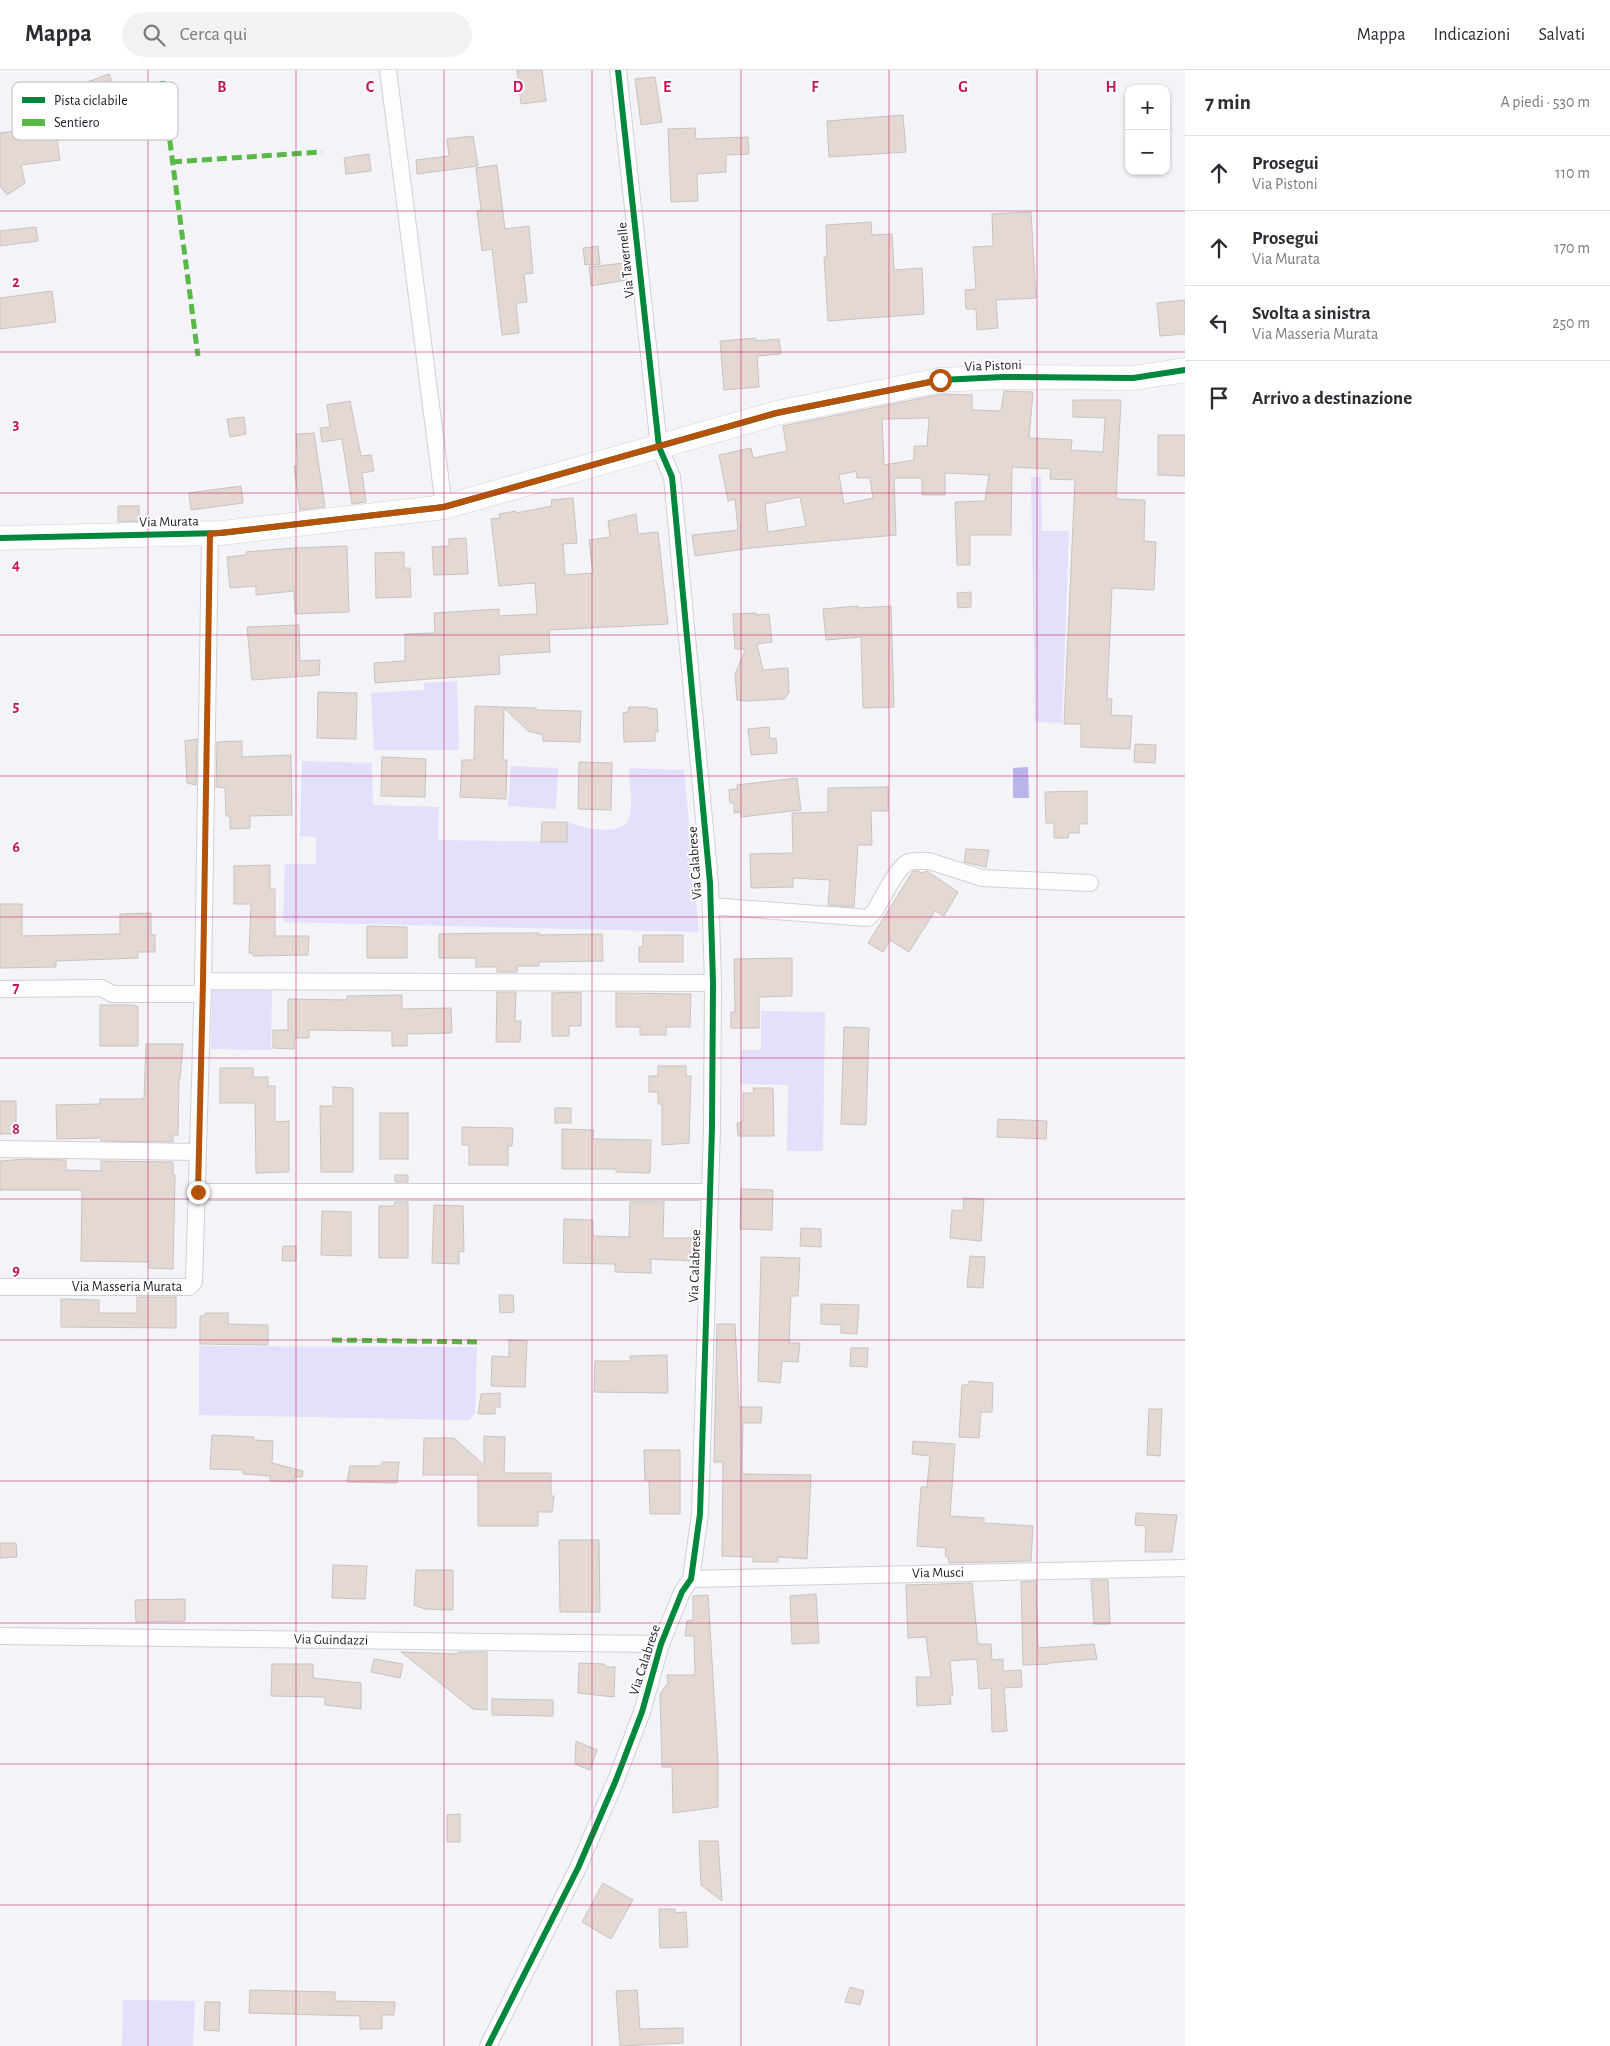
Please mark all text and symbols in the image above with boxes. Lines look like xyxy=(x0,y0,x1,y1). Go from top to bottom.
search box xyxy=(122,12,472,57)
icon: search xyxy=(140,21,168,49)
text: Mappa xyxy=(25,22,92,46)
text: Cerca qui xyxy=(180,25,247,44)
text: Mappa xyxy=(1357,26,1406,44)
text: Indicazioni xyxy=(1434,26,1510,44)
text: Salvati xyxy=(1538,26,1585,44)
text: B xyxy=(217,79,227,95)
text: C xyxy=(366,79,375,95)
text: D xyxy=(513,79,524,95)
text: E xyxy=(663,79,671,95)
text: F xyxy=(811,79,819,95)
text: G xyxy=(958,79,968,95)
text: H xyxy=(1105,79,1117,95)
legend xyxy=(12,82,178,140)
map controls xyxy=(1125,85,1170,175)
button: + xyxy=(1125,85,1170,130)
text: 7 min xyxy=(1205,92,1251,113)
text: Pista ciclabile xyxy=(54,94,128,108)
text: A piedi · 530 m xyxy=(1500,94,1590,110)
text: Sentiero xyxy=(54,116,100,130)
button: − xyxy=(1125,130,1170,175)
text: Prosegui xyxy=(1252,154,1319,173)
icon: ahead xyxy=(1205,159,1233,187)
text: 110 m xyxy=(1555,165,1590,181)
text: Via Pistoni xyxy=(1252,176,1318,192)
street label: Via Tavernelle xyxy=(615,221,637,299)
text: Prosegui xyxy=(1252,229,1319,248)
icon: ahead xyxy=(1205,234,1233,262)
text: 170 m xyxy=(1554,240,1590,256)
text: Via Murata xyxy=(1252,251,1320,267)
text: 2 xyxy=(12,274,20,290)
text: Svolta a sinistra xyxy=(1252,304,1371,323)
icon: left xyxy=(1205,309,1233,337)
text: 250 m xyxy=(1552,315,1590,331)
text: Via Masseria Murata xyxy=(1252,326,1378,342)
street label: Via Pistoni xyxy=(964,358,1022,374)
route start xyxy=(929,369,952,392)
icon: arrive xyxy=(1205,384,1233,412)
text: Arrivo a destinazione xyxy=(1252,389,1412,408)
text: 3 xyxy=(13,416,20,432)
street label: Via Murata xyxy=(139,514,199,530)
text: 4 xyxy=(12,557,20,573)
text: 5 xyxy=(13,698,20,714)
street label: Via Calabrese xyxy=(685,826,705,900)
text: 6 xyxy=(12,839,20,855)
text: 7 xyxy=(13,980,20,996)
text: 8 xyxy=(12,1121,20,1137)
route end xyxy=(187,1181,210,1204)
street label: Via Calabrese xyxy=(687,1229,703,1303)
text: 9 xyxy=(12,1262,20,1278)
street label: Via Masseria Murata xyxy=(72,1280,183,1294)
street label: Via Musci xyxy=(912,1566,964,1580)
street label: Via Calabrese xyxy=(627,1623,663,1697)
street label: Via Guindazzi xyxy=(294,1632,368,1648)

